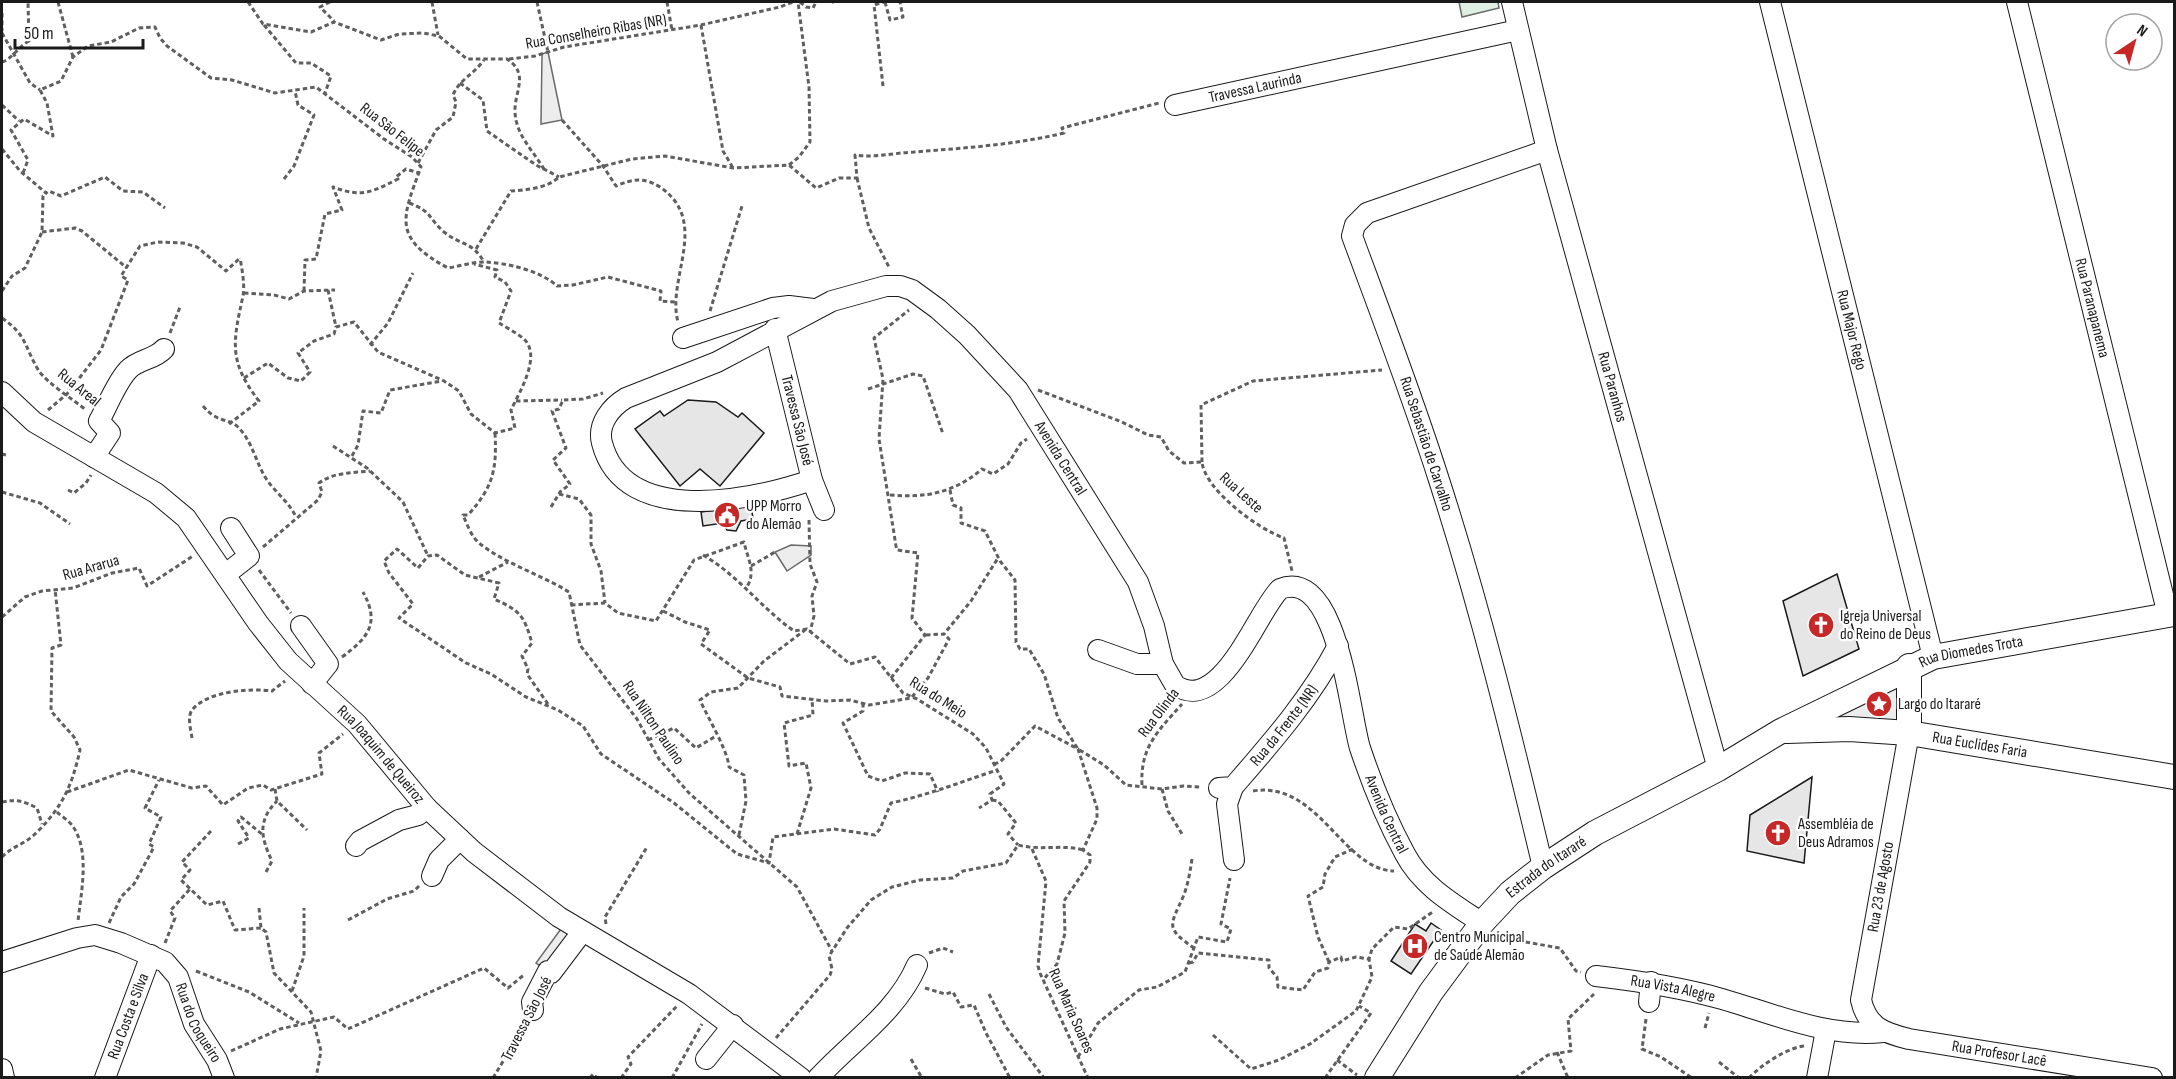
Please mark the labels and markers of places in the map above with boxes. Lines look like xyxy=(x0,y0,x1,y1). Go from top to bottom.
place label: UPP Morro do Alemão xyxy=(746,497,802,534)
public building icon: UPP Morro do Alemão xyxy=(712,500,742,530)
place label: Igreja Universal do Reino de Deus xyxy=(1840,607,1931,644)
church icon: Igreja Universal do Reino de Deus xyxy=(1806,610,1836,640)
place icon: Largo do Itararé xyxy=(1864,689,1894,719)
place label: Largo do Itararé xyxy=(1898,695,1981,714)
place label: Assembléia de Deus Adramos xyxy=(1797,815,1874,852)
church icon: Assembléia de Deus Adramos xyxy=(1763,818,1793,848)
place label: Centro Municipal de Saúde Alemão xyxy=(1434,928,1525,965)
hospital icon: Centro Municipal de Saúde Alemão xyxy=(1400,931,1430,961)

